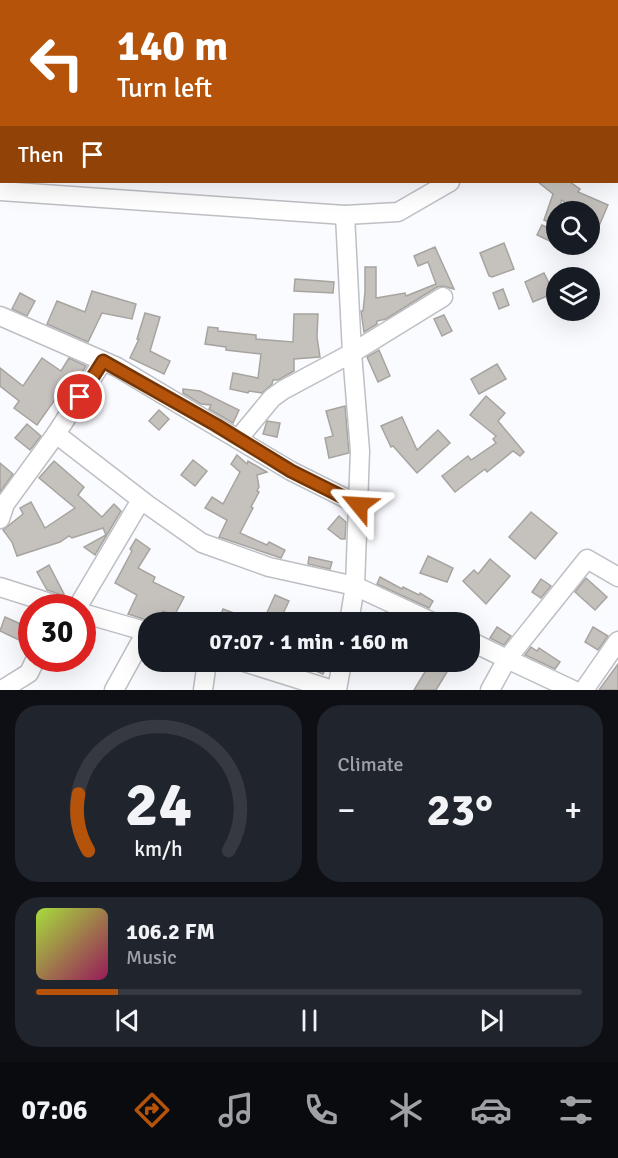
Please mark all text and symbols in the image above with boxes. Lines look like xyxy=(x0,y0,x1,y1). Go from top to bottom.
text: 140 m xyxy=(117,21,228,72)
icon: left xyxy=(18,24,96,102)
text: Turn left xyxy=(117,72,212,105)
icon: arrive xyxy=(76,138,109,171)
text: Then xyxy=(18,141,64,168)
map controls xyxy=(546,201,600,321)
button: search xyxy=(546,201,600,255)
button: layers xyxy=(546,267,600,321)
pin xyxy=(54,371,105,422)
icon: arrive xyxy=(63,380,96,413)
position arrow xyxy=(327,473,391,537)
speed limit sign: 30 xyxy=(18,594,96,672)
text: 07:07 · 1 min · 160 m xyxy=(209,628,409,655)
text: Climate xyxy=(338,752,403,777)
text: 24 xyxy=(125,766,192,843)
text: 23° xyxy=(426,783,493,838)
text: − xyxy=(338,790,355,831)
text: + xyxy=(564,790,582,831)
text: km/h xyxy=(134,836,183,862)
text: 106.2 FM xyxy=(126,918,215,945)
text: Music xyxy=(126,945,177,970)
icon: previous xyxy=(111,1004,144,1037)
icon: pause xyxy=(293,1004,326,1037)
icon: next xyxy=(475,1004,508,1037)
icon: directions xyxy=(131,1089,173,1131)
icon: music xyxy=(215,1089,257,1131)
icon: phone xyxy=(300,1089,342,1131)
icon: climate xyxy=(385,1089,427,1131)
icon: car xyxy=(470,1089,512,1131)
icon: filters xyxy=(555,1089,597,1131)
text: 07:06 xyxy=(21,1094,88,1127)

